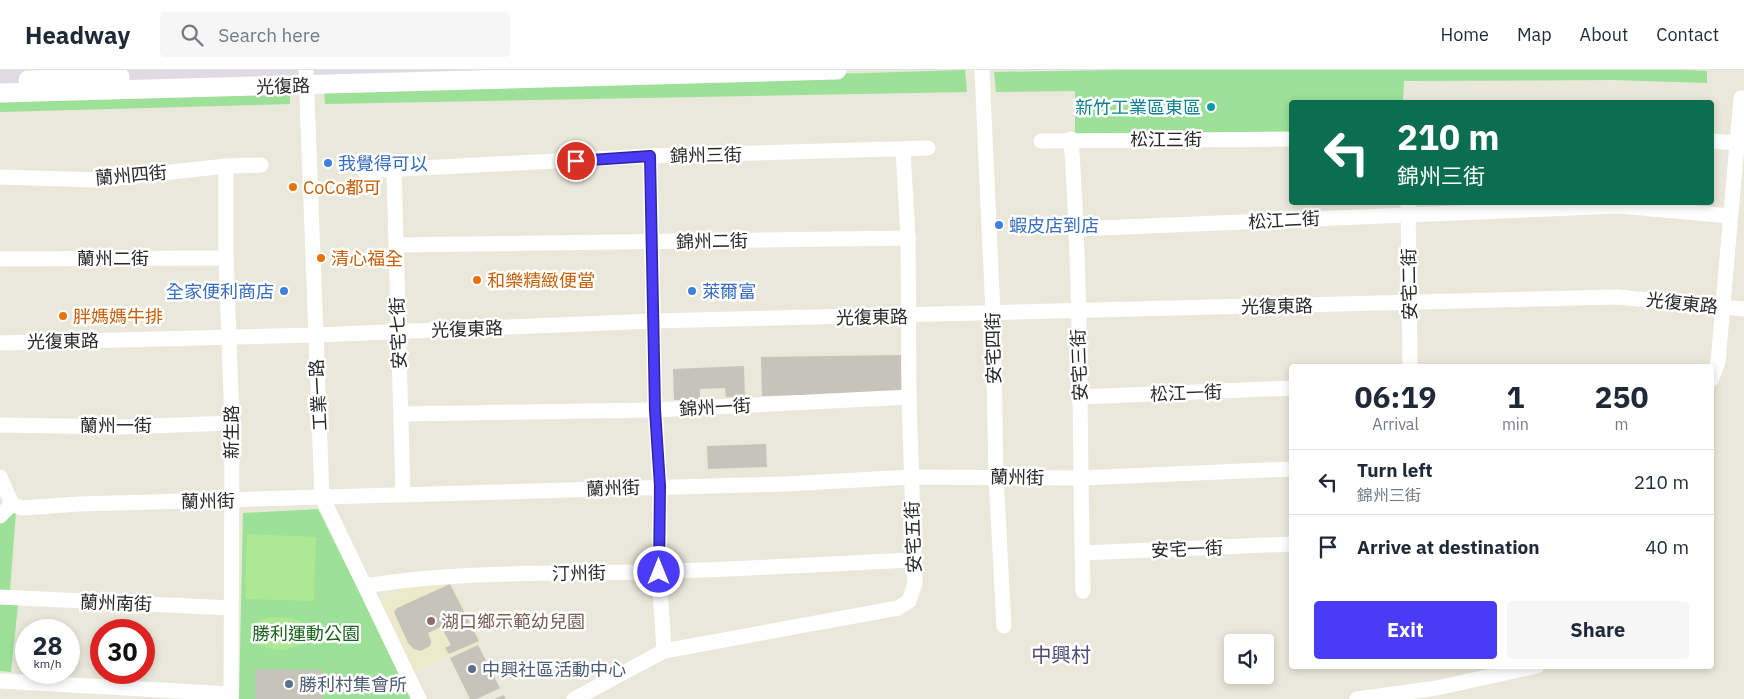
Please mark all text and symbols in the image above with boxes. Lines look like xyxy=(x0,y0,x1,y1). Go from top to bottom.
search box xyxy=(160,12,510,57)
text: Headway xyxy=(25,19,130,51)
icon: search xyxy=(178,21,206,49)
text: Search here xyxy=(218,23,320,47)
text: Home xyxy=(1441,23,1489,46)
text: Map xyxy=(1517,23,1552,46)
text: About xyxy=(1580,23,1628,46)
text: Contact xyxy=(1656,23,1719,46)
street label: 光復路 xyxy=(256,74,310,98)
place label: 新竹工業區東區 xyxy=(1075,96,1201,119)
marker: 新竹工業區東區 xyxy=(1205,101,1217,113)
text: 210 m xyxy=(1397,114,1500,160)
icon: left xyxy=(1314,120,1379,185)
street label: 松江三街 xyxy=(1130,128,1202,151)
pin xyxy=(555,140,597,182)
street label: 錦州三街 xyxy=(670,143,742,167)
icon: arrive xyxy=(562,147,590,175)
place label: 我覺得可以 xyxy=(338,152,428,175)
marker: 我覺得可以 xyxy=(322,157,334,169)
street label: 蘭州四街 xyxy=(94,160,168,190)
text: 錦州三街 xyxy=(1397,161,1485,190)
place label: CoCo都可 xyxy=(303,176,382,199)
marker: CoCo都可 xyxy=(287,181,299,193)
street label: 松江二街 xyxy=(1247,207,1321,233)
place label: 蝦皮店到店 xyxy=(1009,214,1099,237)
marker: 蝦皮店到店 xyxy=(993,219,1005,231)
street label: 錦州二街 xyxy=(676,229,748,253)
street label: 蘭州二街 xyxy=(77,247,149,270)
place label: 清心福全 xyxy=(331,247,403,270)
street label: 安宅二街 xyxy=(1397,248,1421,320)
marker: 清心福全 xyxy=(315,252,327,264)
place label: 和樂精緻便當 xyxy=(487,269,595,292)
marker: 和樂精緻便當 xyxy=(471,274,483,286)
place label: 全家便利商店 xyxy=(166,280,274,303)
place label: 萊爾富 xyxy=(702,280,756,303)
marker: 全家便利商店 xyxy=(278,285,290,297)
marker: 萊爾富 xyxy=(686,285,698,297)
street label: 光復東路 xyxy=(1645,288,1719,318)
street label: 光復東路 xyxy=(1241,294,1313,318)
street label: 安宅七街 xyxy=(385,297,411,369)
place label: 胖媽媽牛排 xyxy=(73,305,163,328)
street label: 光復東路 xyxy=(836,305,908,329)
marker: 胖媽媽牛排 xyxy=(57,310,69,322)
street label: 安宅四街 xyxy=(981,312,1005,384)
street label: 光復東路 xyxy=(431,316,503,342)
street label: 光復東路 xyxy=(27,329,99,353)
street label: 安宅三街 xyxy=(1066,329,1092,401)
street label: 工業一路 xyxy=(305,358,331,432)
text: 06:19 xyxy=(1355,377,1436,416)
text: 1 xyxy=(1506,377,1524,416)
text: 250 xyxy=(1594,377,1648,416)
street label: 松江一街 xyxy=(1150,380,1222,406)
street label: 錦州一街 xyxy=(678,394,752,420)
street label: 新生路 xyxy=(220,405,243,459)
street label: 蘭州一街 xyxy=(80,414,152,437)
text: Arrival xyxy=(1372,414,1419,434)
text: min xyxy=(1502,414,1529,434)
text: m xyxy=(1614,414,1628,434)
text: Turn left xyxy=(1357,458,1433,482)
street label: 蘭州街 xyxy=(990,465,1044,489)
icon: left xyxy=(1314,468,1342,496)
text: 210 m xyxy=(1634,470,1689,494)
street label: 蘭州街 xyxy=(586,476,640,500)
text: 錦州三街 xyxy=(1357,485,1421,505)
street label: 蘭州街 xyxy=(181,489,235,513)
street label: 安宅五街 xyxy=(900,501,926,573)
icon: arrive xyxy=(1314,533,1342,561)
text: Arrive at destination xyxy=(1357,535,1540,559)
text: 40 m xyxy=(1645,535,1689,559)
street label: 安宅一街 xyxy=(1151,536,1223,562)
position arrow xyxy=(632,545,684,597)
street label: 汀州街 xyxy=(552,561,606,585)
street label: 蘭州南街 xyxy=(80,590,152,616)
button: Exit xyxy=(1314,601,1497,659)
button: Share xyxy=(1507,601,1689,659)
place label: 湖口鄉示範幼兒園 xyxy=(441,610,585,633)
marker: 湖口鄉示範幼兒園 xyxy=(425,615,437,627)
speed limit sign: 30 xyxy=(90,619,155,684)
park label: 勝利運動公園 xyxy=(252,622,360,645)
text: 28 xyxy=(32,629,63,662)
map controls xyxy=(1224,634,1274,684)
button: sound xyxy=(1224,634,1274,684)
district label: 中興村 xyxy=(1031,641,1091,668)
text: km/h xyxy=(33,656,62,671)
place label: 中興社區活動中心 xyxy=(482,658,626,681)
marker: 中興社區活動中心 xyxy=(466,663,478,675)
place label: 勝利村集會所 xyxy=(299,673,407,696)
marker: 勝利村集會所 xyxy=(283,678,295,690)

